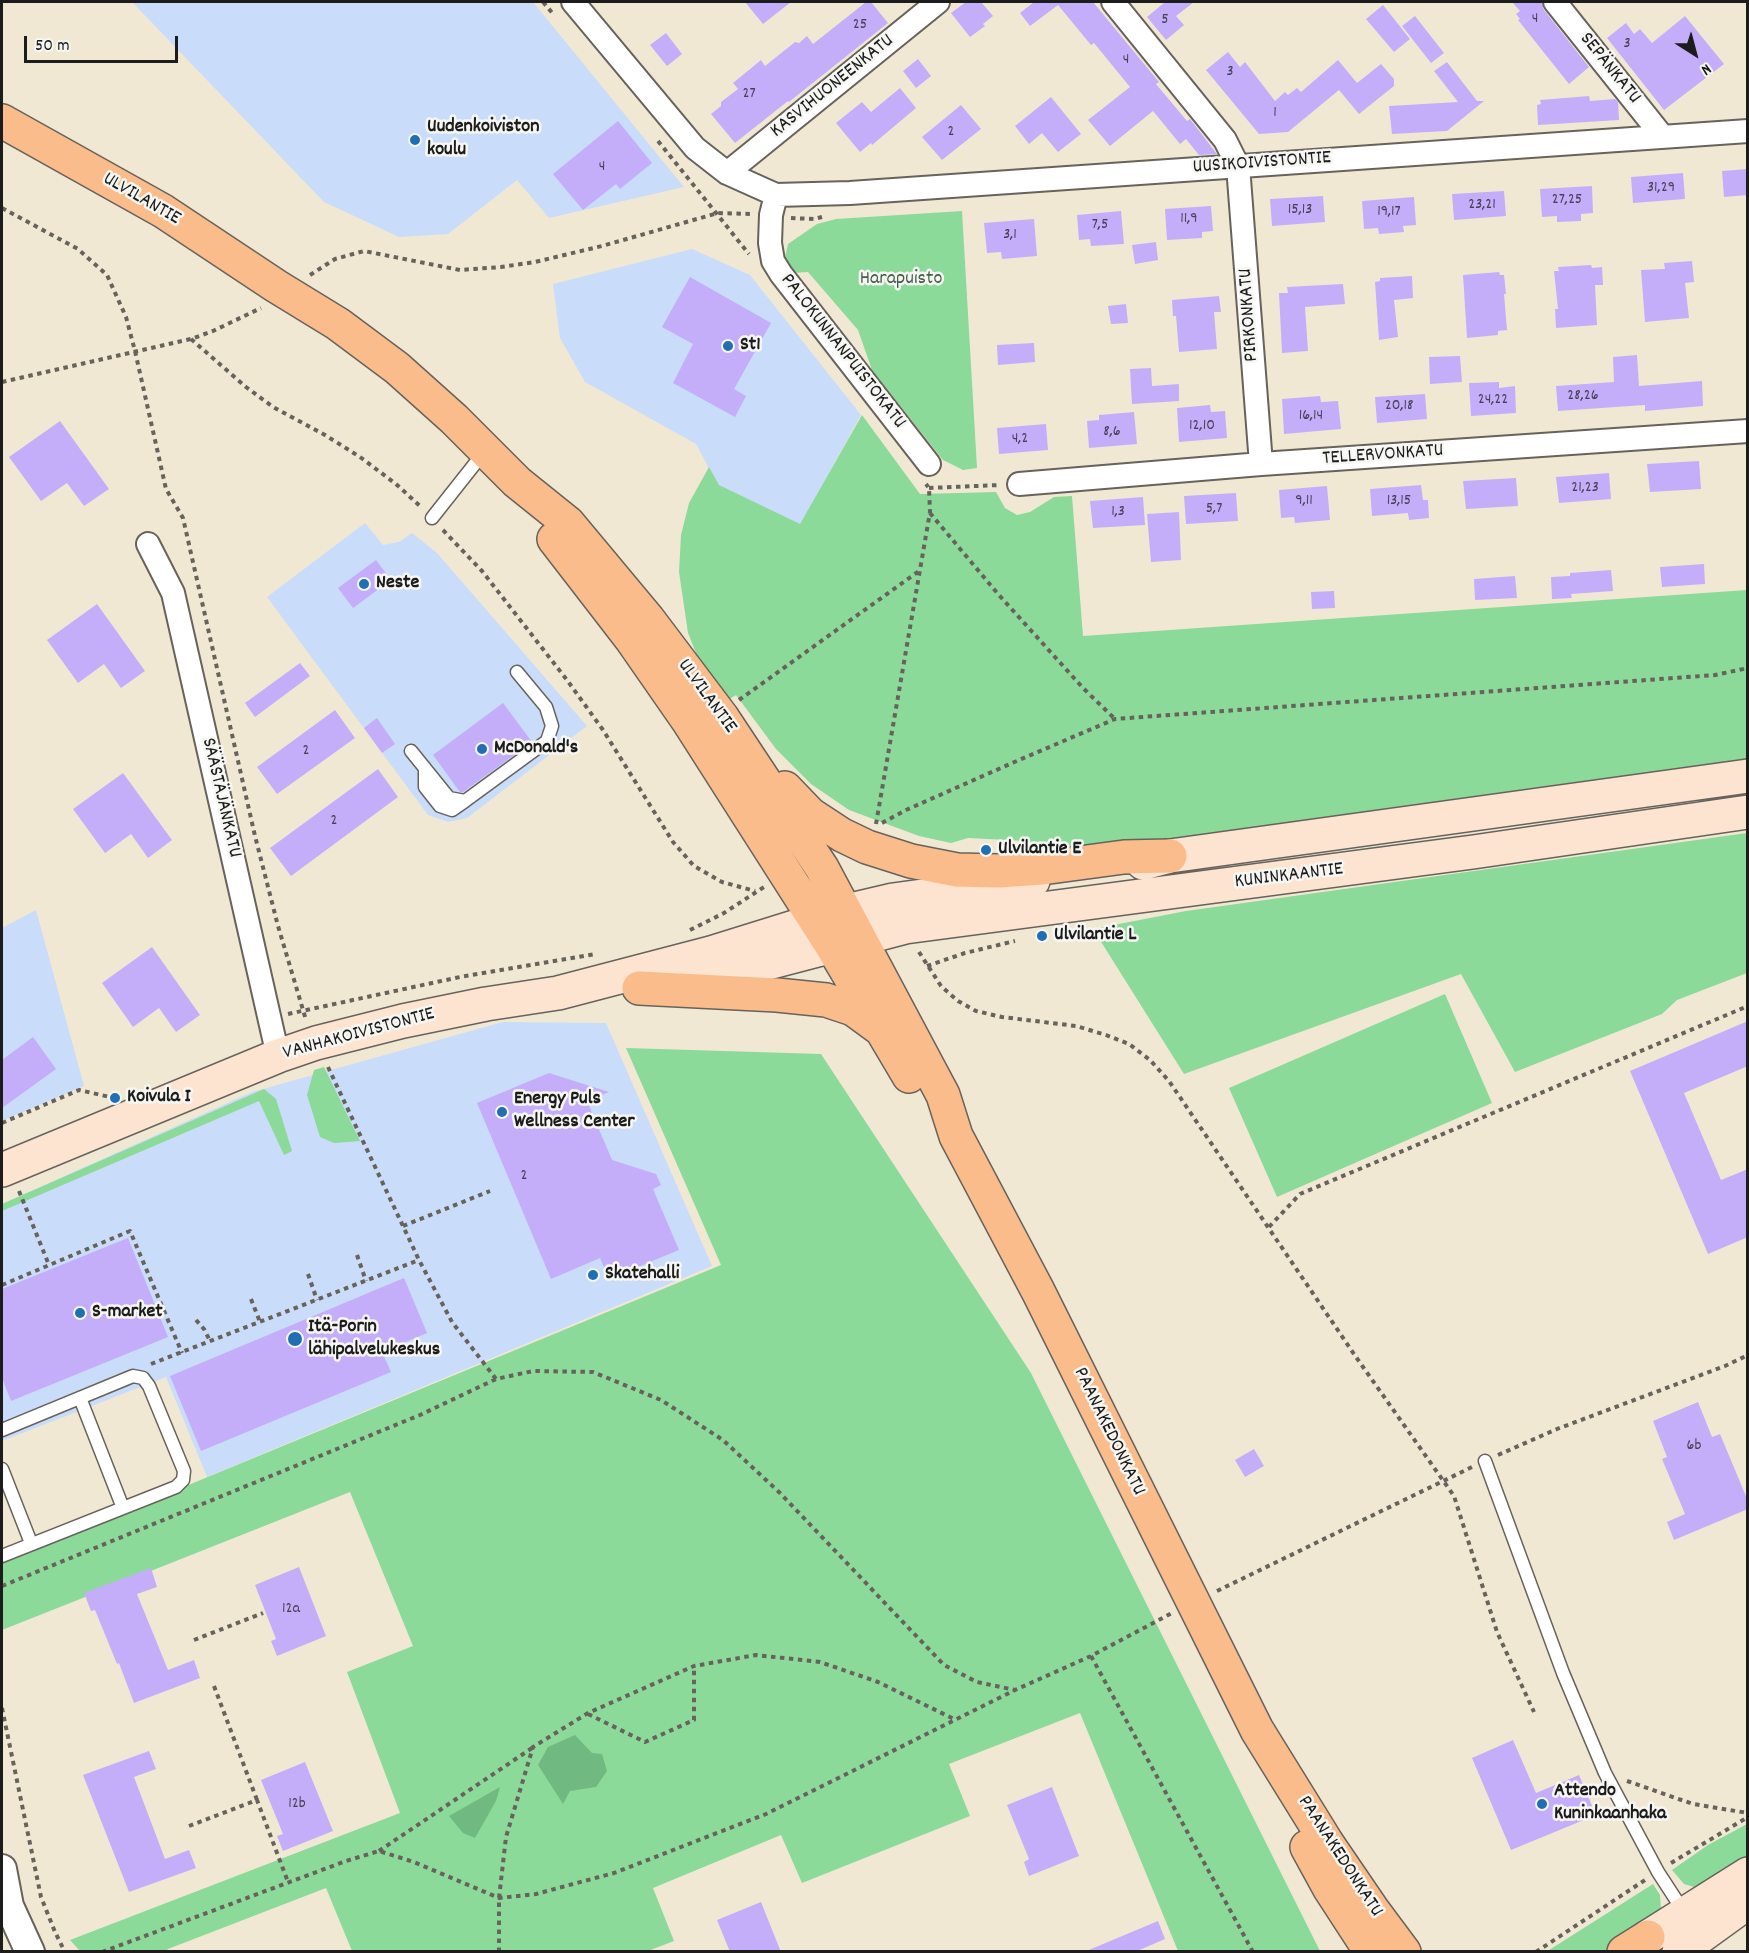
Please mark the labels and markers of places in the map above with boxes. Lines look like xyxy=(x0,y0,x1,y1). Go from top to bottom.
place label: Uudenkoiviston koulu xyxy=(427,116,539,163)
marker: Uudenkoiviston koulu xyxy=(408,133,422,147)
place label: St1 xyxy=(740,334,761,358)
marker: St1 xyxy=(721,339,735,353)
place label: Neste xyxy=(376,572,419,596)
marker: Neste xyxy=(357,577,371,591)
place label: McDonald's xyxy=(494,737,578,761)
marker: McDonald's xyxy=(475,742,489,756)
place label: Ulvilantie E xyxy=(998,838,1081,862)
marker: Ulvilantie E xyxy=(979,843,993,857)
place label: Ulvilantie L xyxy=(1054,924,1136,948)
marker: Ulvilantie L xyxy=(1035,929,1049,943)
place label: Koivula I xyxy=(127,1086,191,1110)
place label: Energy Puls Wellness Center xyxy=(514,1088,635,1135)
marker: Koivula I xyxy=(108,1091,122,1105)
marker: Energy Puls Wellness Center xyxy=(495,1105,509,1119)
place label: Skatehalli xyxy=(605,1263,679,1287)
marker: Skatehalli xyxy=(586,1268,600,1282)
place label: S-market xyxy=(92,1301,163,1325)
marker: S-market xyxy=(73,1306,87,1320)
place label: Itä-Porin lähipalvelukeskus xyxy=(308,1316,440,1363)
marker: Itä-Porin lähipalvelukeskus xyxy=(286,1330,304,1348)
place label: Attendo Kuninkaanhaka xyxy=(1554,1780,1666,1827)
marker: Attendo Kuninkaanhaka xyxy=(1535,1797,1549,1811)

